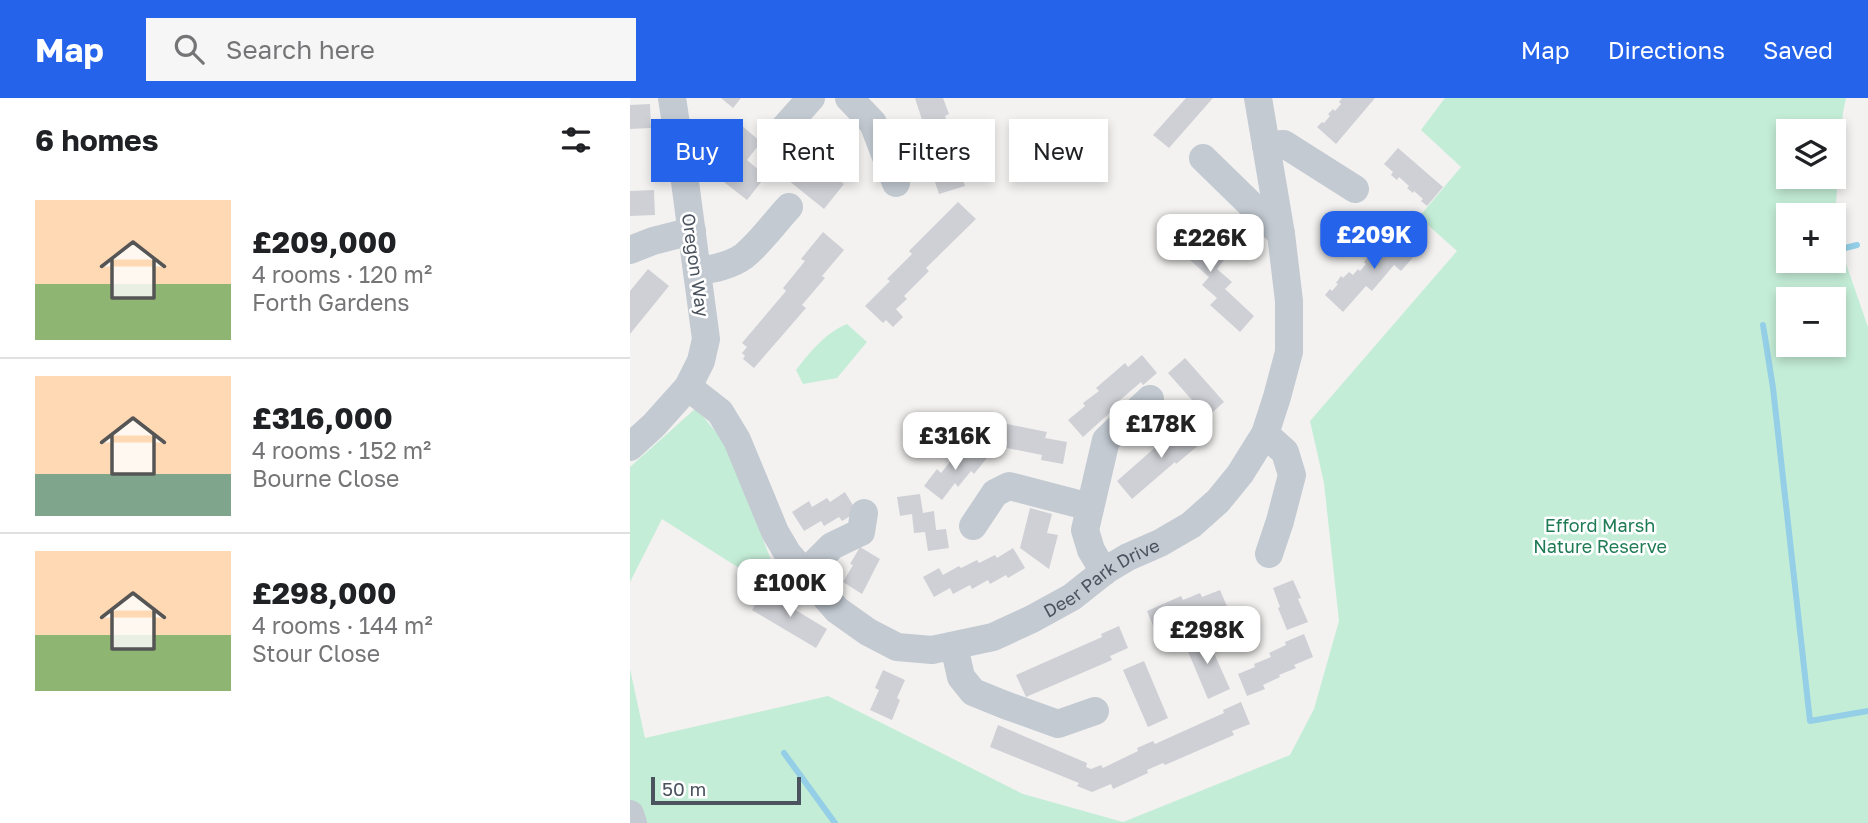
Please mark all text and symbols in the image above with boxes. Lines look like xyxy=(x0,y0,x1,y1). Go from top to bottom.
search box xyxy=(146,18,636,81)
text: Map xyxy=(35,30,104,69)
icon: search xyxy=(170,30,208,68)
text: Search here xyxy=(226,34,375,65)
text: Map xyxy=(1521,35,1570,64)
text: Directions xyxy=(1608,35,1725,64)
text: Saved xyxy=(1763,35,1833,64)
chip: Buy xyxy=(651,119,743,182)
chip: Rent xyxy=(757,119,859,182)
chip: Filters xyxy=(873,119,995,182)
chip: New xyxy=(1009,119,1108,182)
map controls xyxy=(1776,119,1846,357)
button: layers xyxy=(1776,119,1846,189)
icon: filters xyxy=(557,121,595,159)
text: 6 homes xyxy=(35,122,158,158)
button: + xyxy=(1776,203,1846,273)
street label: Oregon Way xyxy=(678,212,714,318)
pin: £209K xyxy=(1325,212,1423,271)
pin: £226K xyxy=(1161,214,1259,274)
text: £209K xyxy=(1336,220,1412,248)
text: £226K xyxy=(1173,223,1247,251)
text: £209,000 xyxy=(252,224,397,260)
icon: home xyxy=(91,228,175,312)
text: 4 rooms · 120 m² xyxy=(252,260,432,288)
button: − xyxy=(1776,287,1846,357)
text: Forth Gardens xyxy=(252,288,410,316)
text: £316,000 xyxy=(252,400,393,436)
pin: £178K xyxy=(1112,400,1210,460)
icon: home xyxy=(91,404,175,488)
text: £178K xyxy=(1126,409,1196,437)
pin: £316K xyxy=(906,412,1004,472)
text: £316K xyxy=(919,421,991,449)
text: 4 rooms · 152 m² xyxy=(252,436,431,464)
text: Bourne Close xyxy=(252,464,399,492)
park label: Efford Marsh Nature Reserve xyxy=(1533,514,1667,557)
street label: Deer Park Drive xyxy=(1039,534,1163,622)
pin: £100K xyxy=(741,560,839,619)
text: £100K xyxy=(753,568,827,596)
text: £298,000 xyxy=(252,575,396,611)
icon: home xyxy=(91,579,175,663)
pin: £298K xyxy=(1158,606,1256,666)
text: 4 rooms · 144 m² xyxy=(252,611,433,639)
text: £298K xyxy=(1169,615,1245,643)
text: Stour Close xyxy=(252,639,380,667)
scale bar xyxy=(651,774,802,806)
text: 50 m xyxy=(662,777,706,800)

